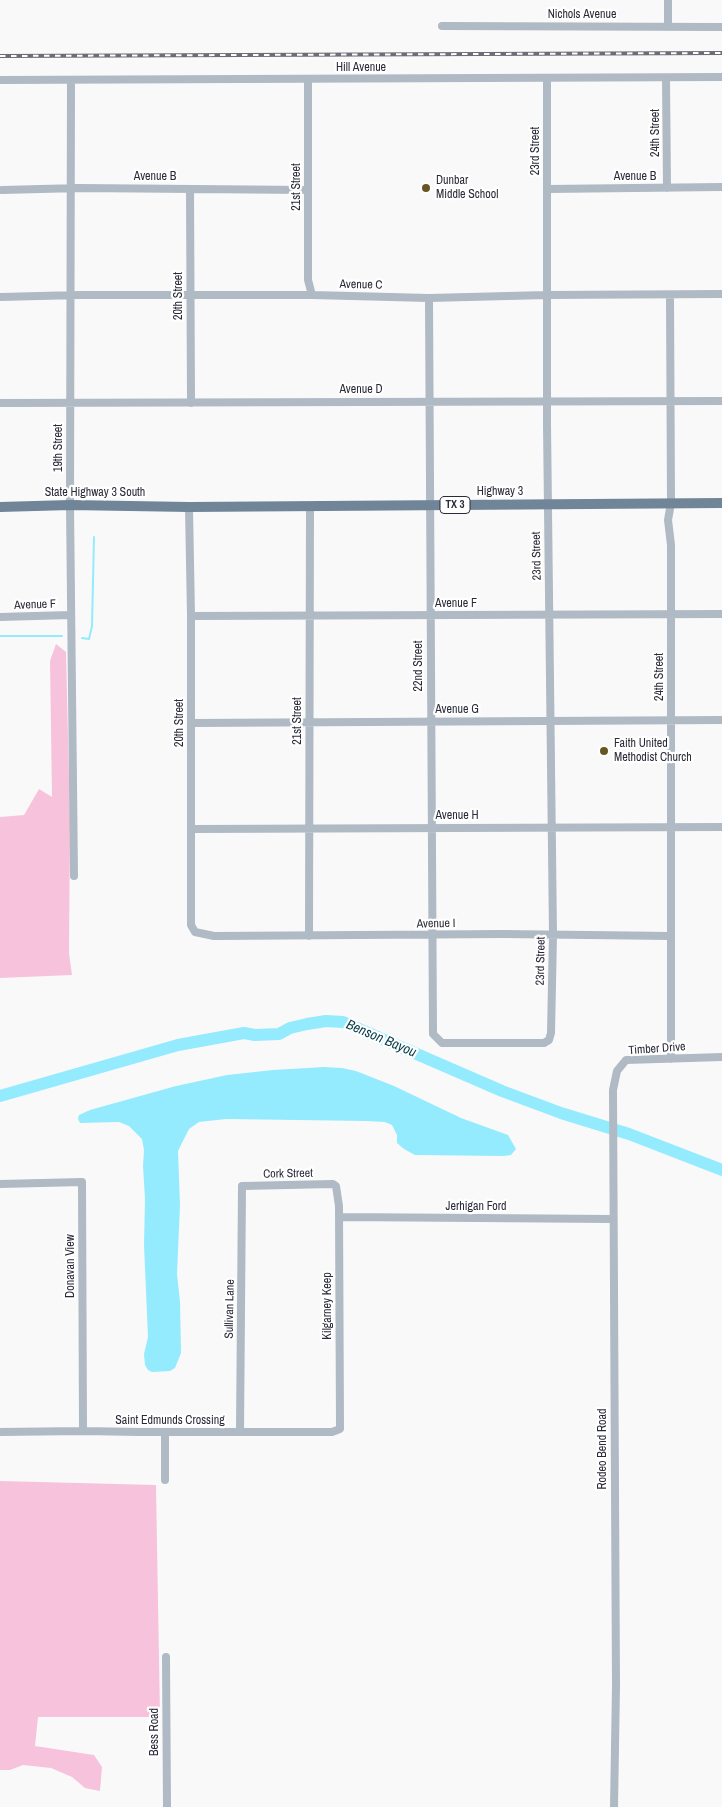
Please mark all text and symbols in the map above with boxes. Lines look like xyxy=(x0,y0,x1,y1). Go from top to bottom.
street label: Nichols Avenue xyxy=(548,8,616,22)
street label: Hill Avenue xyxy=(336,61,386,75)
street label: 24th Street xyxy=(649,109,663,157)
street label: 23rd Street xyxy=(529,127,543,175)
street label: 21st Street xyxy=(290,163,304,211)
street label: Avenue B xyxy=(134,170,176,184)
street label: Avenue B xyxy=(614,170,656,184)
place label: Dunbar Middle School xyxy=(436,174,498,202)
marker: Dunbar Middle School xyxy=(420,182,432,194)
street label: 20th Street xyxy=(172,272,186,320)
street label: Avenue C xyxy=(339,277,383,293)
street label: Avenue D xyxy=(339,383,383,397)
street label: 19th Street xyxy=(52,424,66,472)
street label: Highway 3 xyxy=(477,485,523,499)
street label: State Highway 3 South xyxy=(45,486,145,500)
road number: TX 3 xyxy=(440,496,470,514)
street label: 23rd Street xyxy=(529,532,545,580)
street label: Avenue F xyxy=(14,597,56,613)
street label: Avenue F xyxy=(435,597,477,611)
street label: 22nd Street xyxy=(412,641,426,691)
street label: 24th Street xyxy=(653,653,667,701)
street label: 21st Street xyxy=(291,697,305,745)
street label: 20th Street xyxy=(173,699,187,747)
street label: Avenue G xyxy=(435,703,479,717)
place label: Faith United Methodist Church xyxy=(614,737,692,765)
marker: Faith United Methodist Church xyxy=(598,745,610,757)
street label: Avenue H xyxy=(435,809,479,823)
street label: Avenue I xyxy=(417,916,455,932)
street label: 23rd Street xyxy=(533,937,549,985)
water label: Benson Bayou xyxy=(343,1017,419,1061)
street label: Timber Drive xyxy=(628,1040,686,1058)
street label: Cork Street xyxy=(263,1166,313,1182)
street label: Jerhigan Ford xyxy=(446,1200,506,1214)
street label: Donavan View xyxy=(64,1234,78,1298)
street label: Kilgarney Keep xyxy=(321,1272,335,1340)
street label: Sullivan Lane xyxy=(222,1279,238,1339)
street label: Rodeo Bend Road xyxy=(596,1409,610,1489)
street label: Saint Edmunds Crossing xyxy=(115,1414,225,1428)
street label: Bess Road xyxy=(148,1708,162,1756)

